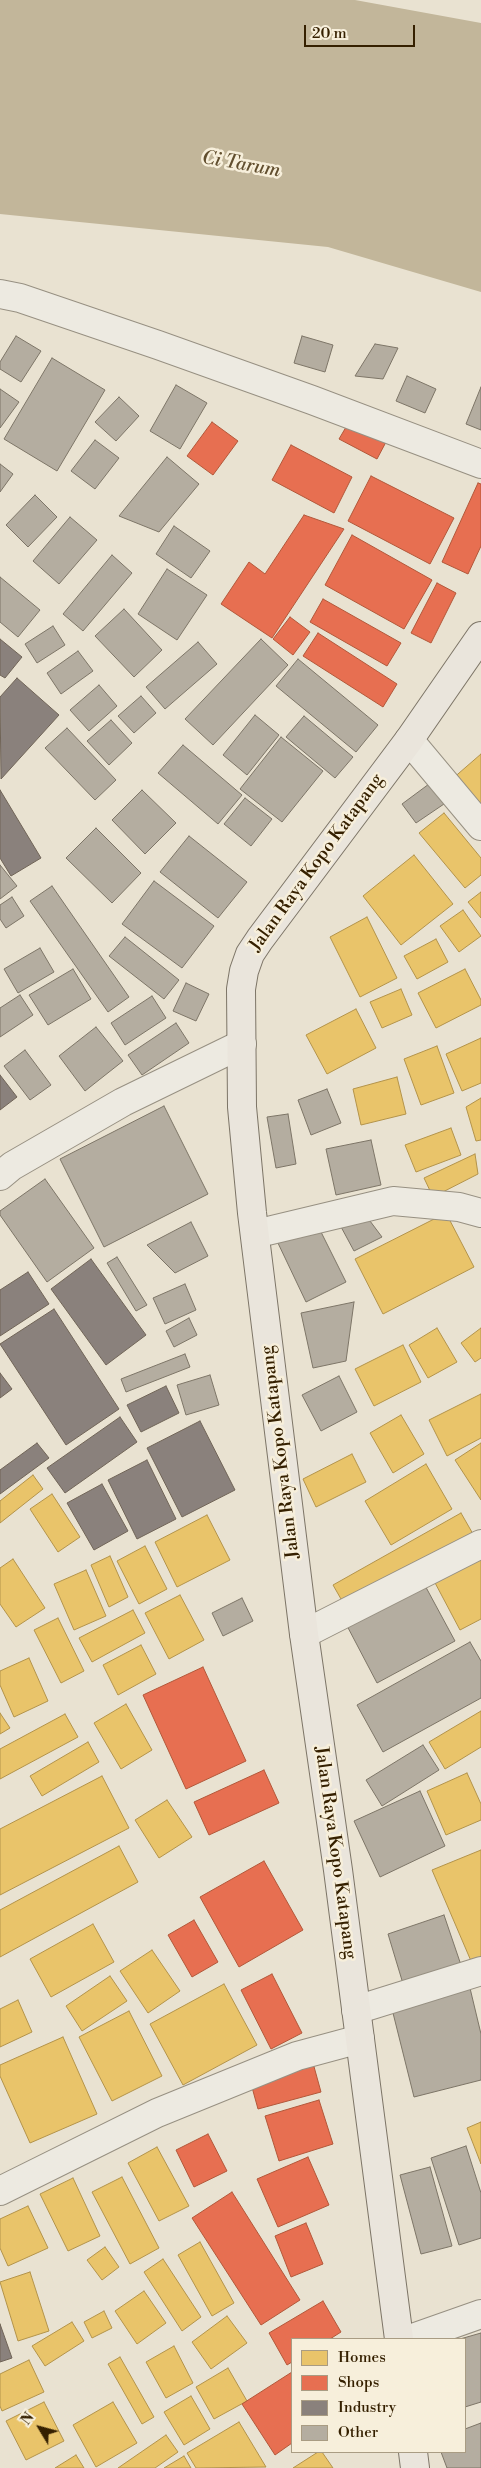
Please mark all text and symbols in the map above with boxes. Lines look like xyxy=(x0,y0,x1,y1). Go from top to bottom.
scale bar xyxy=(306,15,417,47)
text: 20 m xyxy=(312,24,347,43)
water label: Ci Tarum xyxy=(200,147,282,183)
street label: Jalan Raya Kopo Katapang xyxy=(245,770,389,956)
street label: Jalan Raya Kopo Katapang xyxy=(257,1344,305,1560)
street label: Jalan Raya Kopo Katapang xyxy=(309,1745,361,1961)
legend xyxy=(291,2338,466,2453)
text: Homes xyxy=(338,2348,386,2367)
text: Shops xyxy=(338,2373,379,2392)
text: Industry xyxy=(338,2398,396,2417)
north arrow xyxy=(15,2403,65,2453)
text: N xyxy=(17,2409,39,2429)
text: Other xyxy=(338,2423,378,2442)

